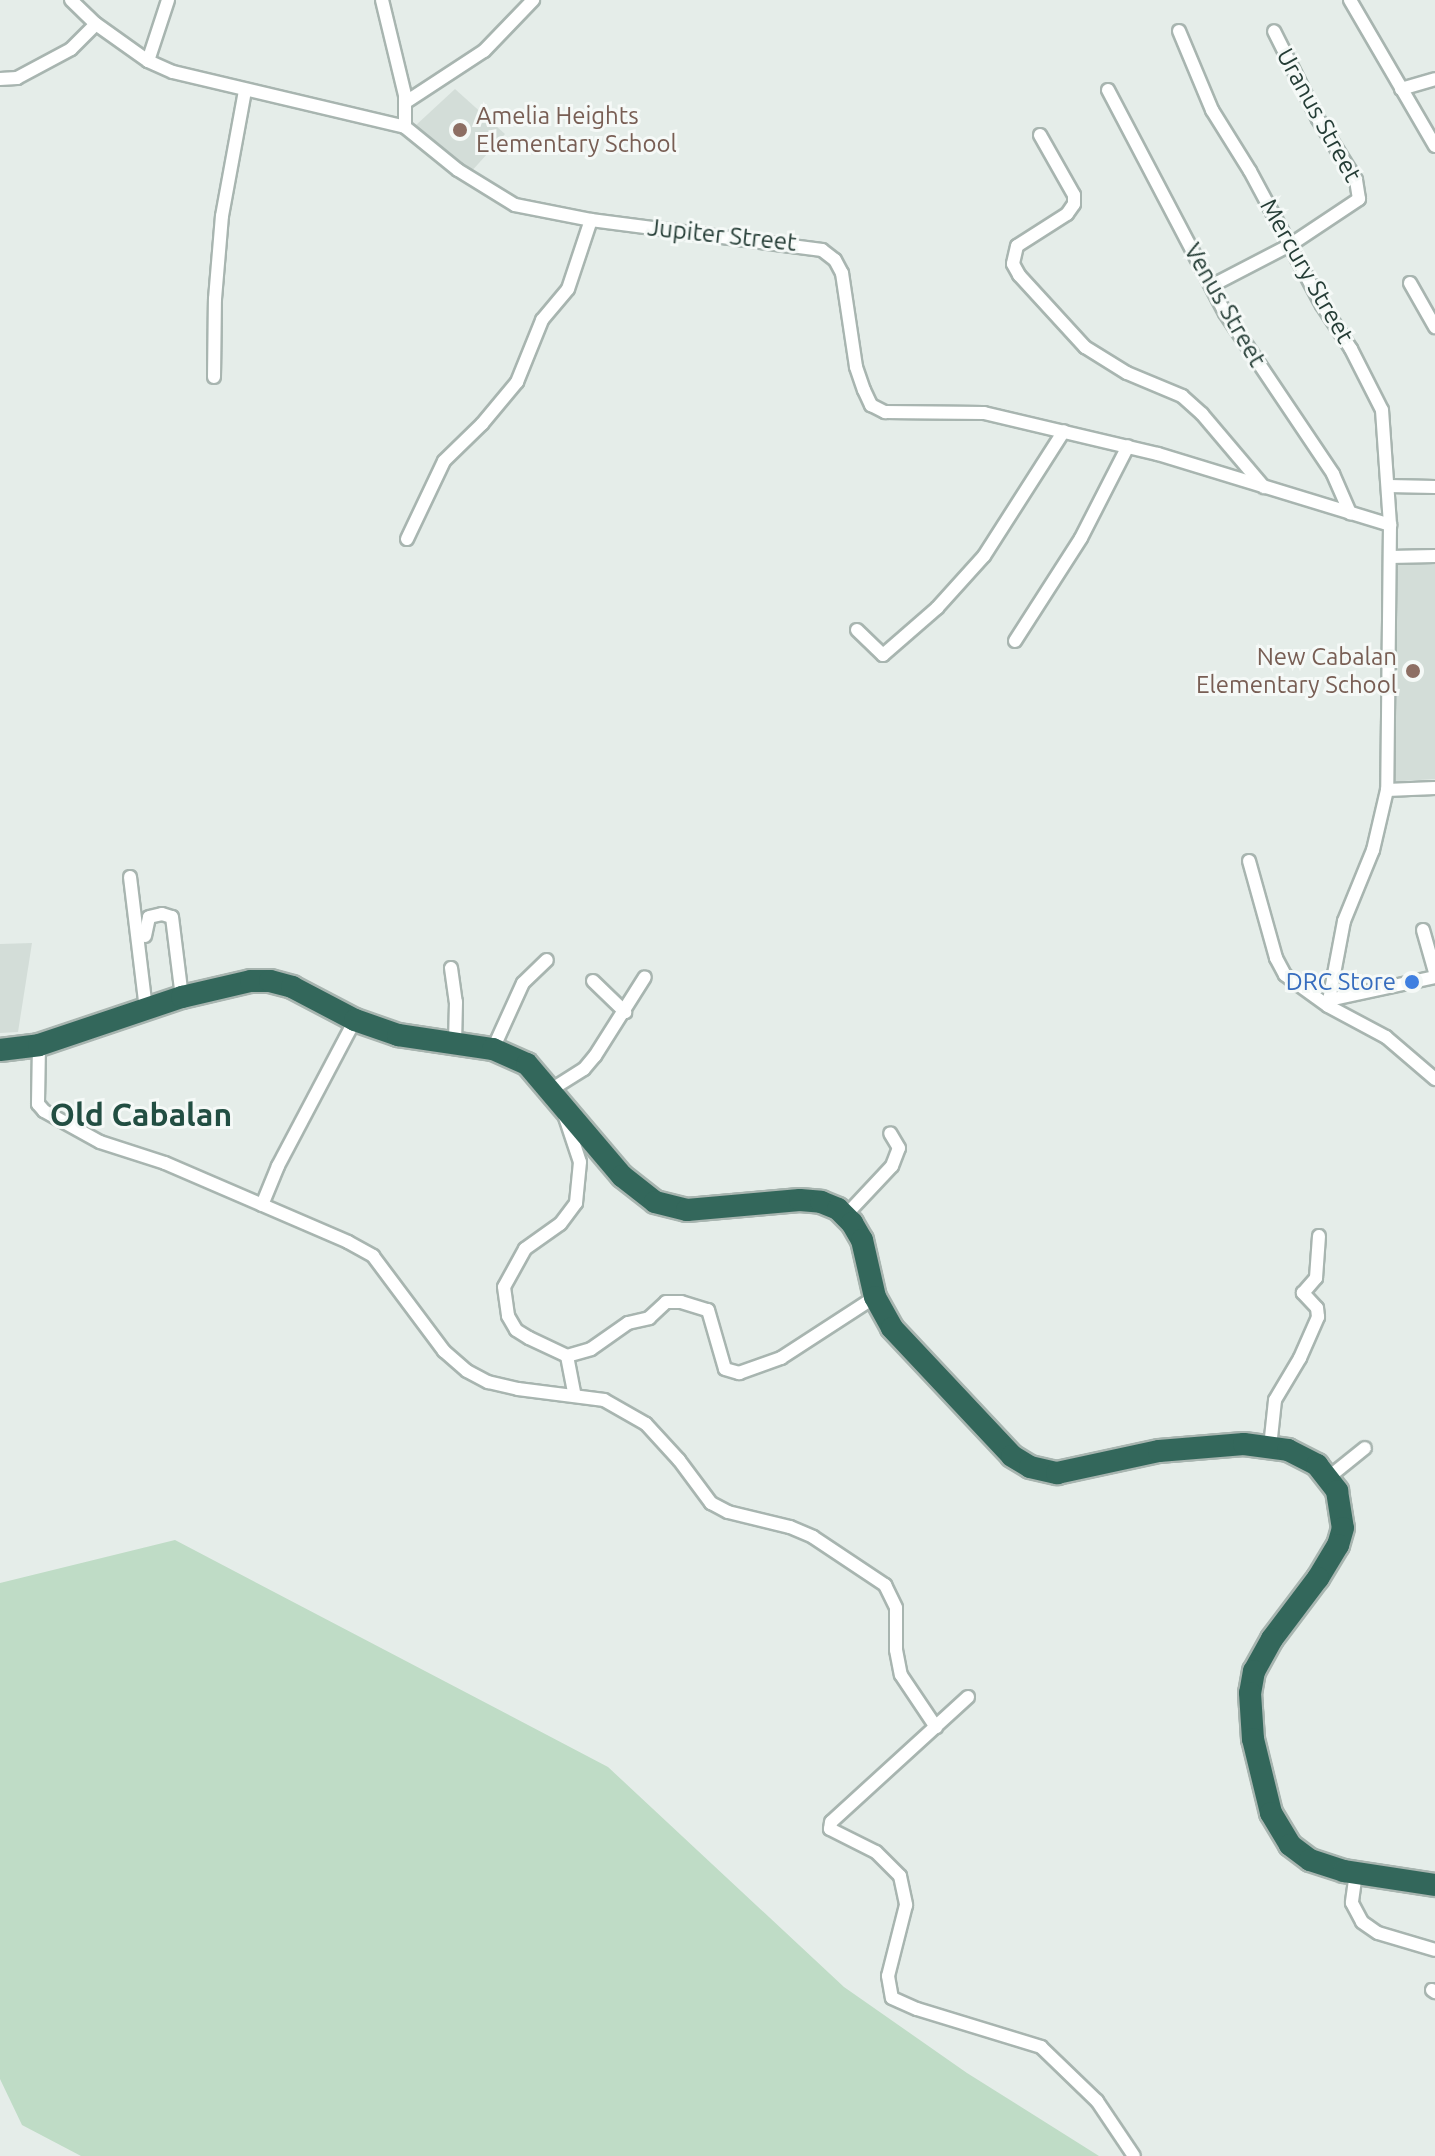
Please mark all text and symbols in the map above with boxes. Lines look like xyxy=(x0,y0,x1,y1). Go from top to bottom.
street label: Uranus Street xyxy=(1270,43,1368,187)
place label: Amelia Heights Elementary School xyxy=(476,102,677,158)
marker: Amelia Heights Elementary School xyxy=(451,121,469,139)
street label: Mercury Street xyxy=(1254,194,1360,348)
street label: Jupiter Street xyxy=(646,213,798,257)
street label: Venus Street xyxy=(1178,238,1272,372)
place label: New Cabalan Elementary School xyxy=(1196,643,1397,699)
marker: New Cabalan Elementary School xyxy=(1404,662,1422,680)
place label: DRC Store xyxy=(1286,968,1396,996)
marker: DRC Store xyxy=(1403,973,1421,991)
district label: Old Cabalan xyxy=(50,1095,232,1133)

